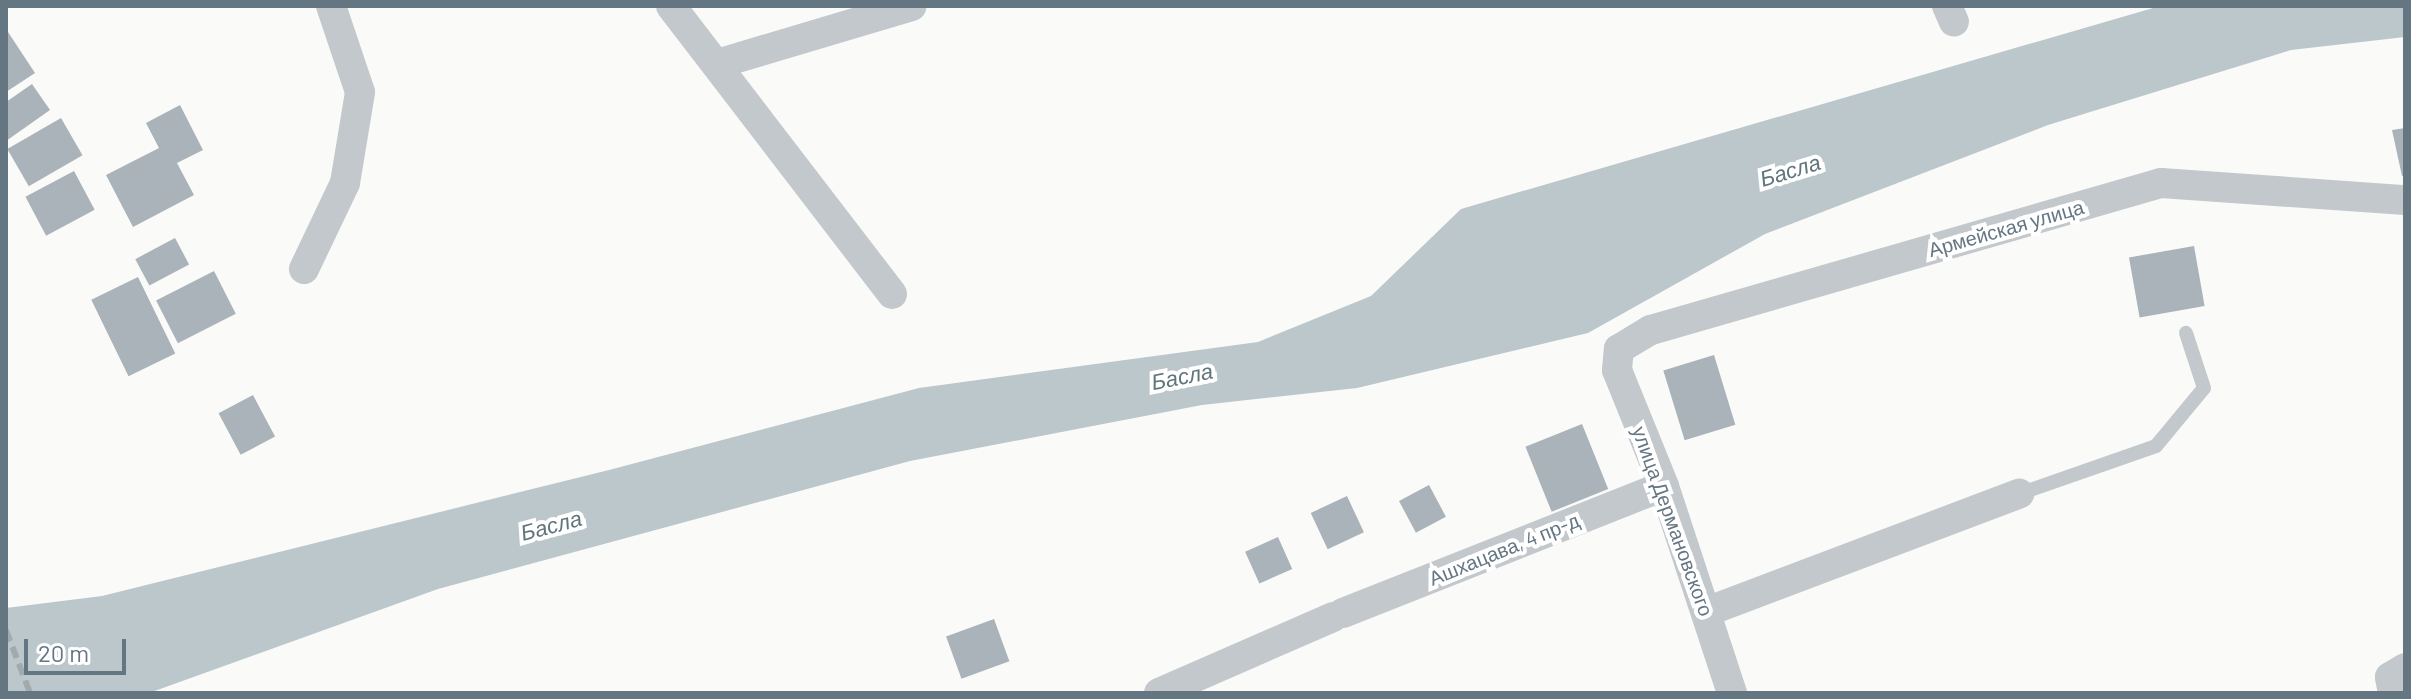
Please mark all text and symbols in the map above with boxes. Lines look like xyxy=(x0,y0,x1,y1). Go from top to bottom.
water label: Басла xyxy=(1756,148,1824,192)
street label: Армейская улица xyxy=(1925,194,2087,262)
water label: Басла xyxy=(1149,357,1215,395)
street label: улица Дермановского xyxy=(1627,423,1719,619)
water label: Басла xyxy=(518,504,584,546)
street label: Ашхацава, 4 пр-д xyxy=(1425,508,1583,590)
scale bar xyxy=(28,623,130,673)
text: 20 m xyxy=(38,638,89,667)

